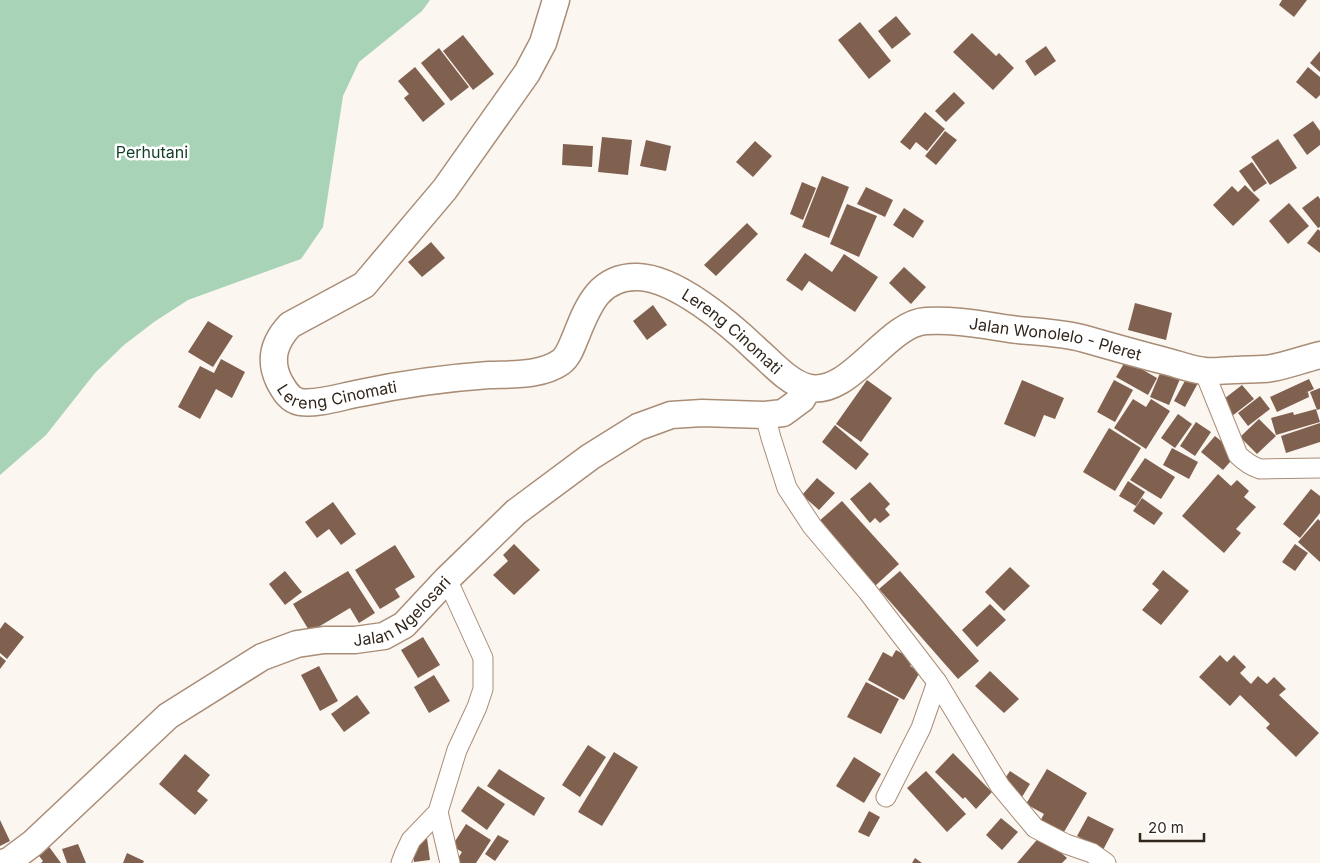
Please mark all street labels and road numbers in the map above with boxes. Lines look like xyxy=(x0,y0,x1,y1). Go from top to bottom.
street label: Lereng Cinomati xyxy=(678,284,786,378)
street label: Jalan Wonolelo - Pleret xyxy=(968,313,1144,364)
street label: Lereng Cinomati xyxy=(273,376,398,413)
street label: Jalan Ngelosari xyxy=(352,572,455,650)

